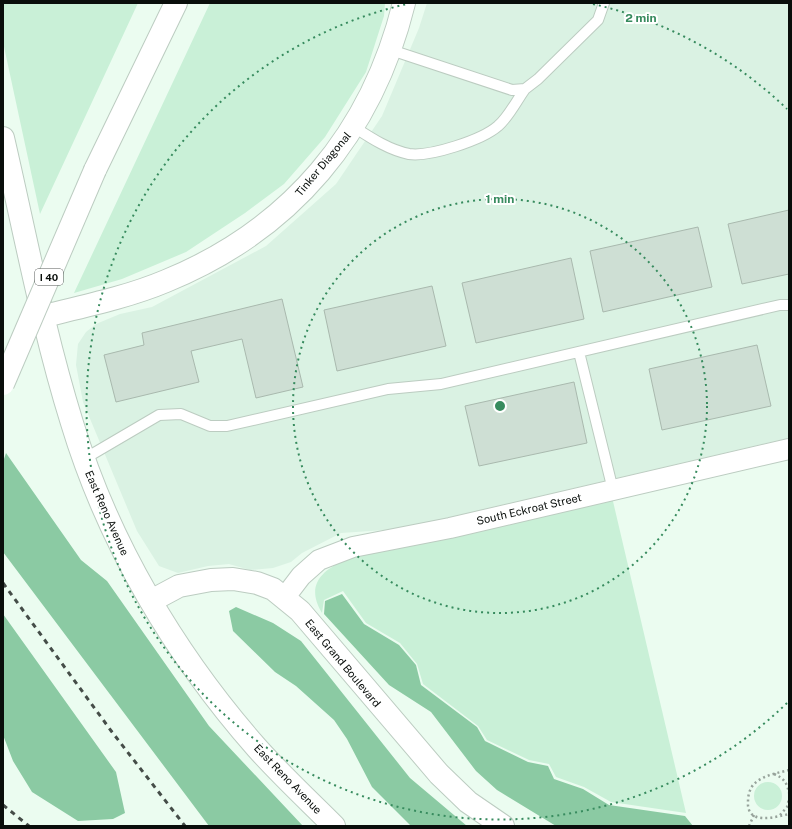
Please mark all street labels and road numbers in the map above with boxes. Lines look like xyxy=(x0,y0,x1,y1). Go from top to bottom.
street label: Tinker Diagonal xyxy=(293,130,353,198)
road number: I 40 xyxy=(35,269,63,285)
street label: East Reno Avenue xyxy=(83,469,131,557)
street label: South Eckroat Street xyxy=(475,491,583,527)
street label: East Grand Boulevard xyxy=(303,617,383,709)
street label: East Reno Avenue xyxy=(252,742,324,816)

